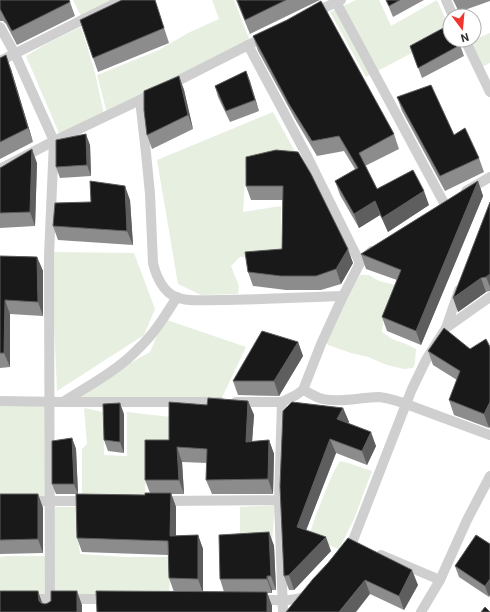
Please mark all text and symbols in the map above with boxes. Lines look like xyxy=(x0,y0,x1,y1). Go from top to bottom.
north arrow xyxy=(442,8,482,48)
text: N xyxy=(459,30,470,45)

